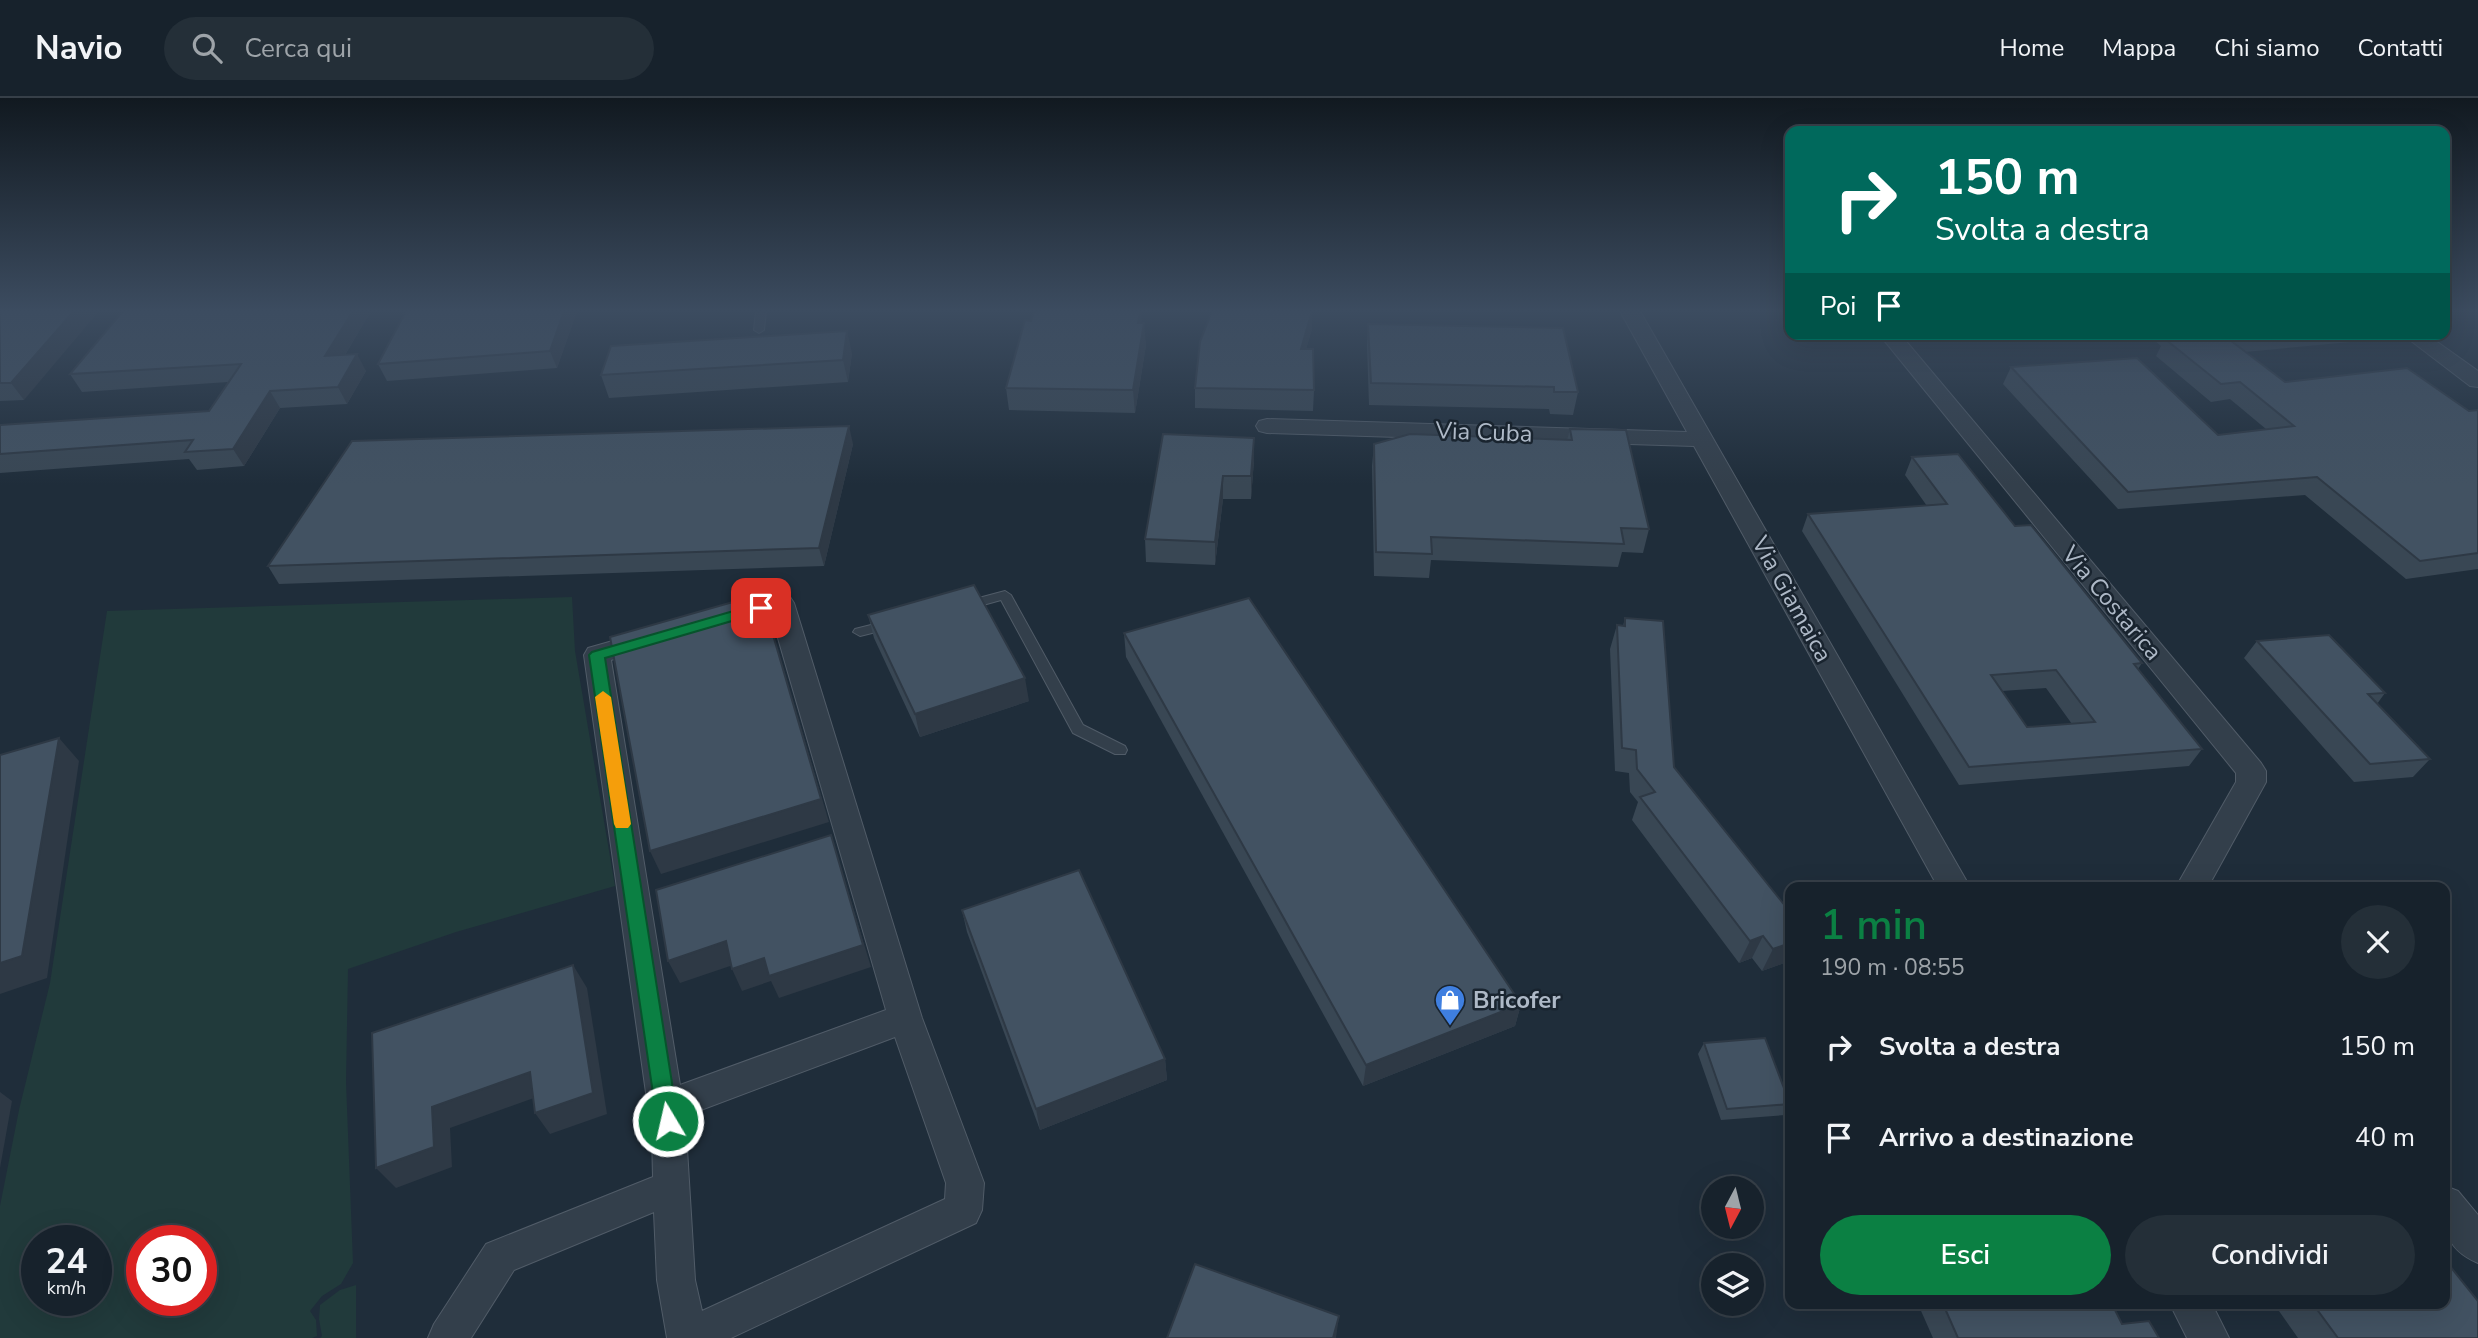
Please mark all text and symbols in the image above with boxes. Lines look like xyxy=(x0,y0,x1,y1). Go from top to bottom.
search box xyxy=(164,17,654,80)
text: Navio xyxy=(35,26,122,71)
icon: search xyxy=(188,29,226,67)
text: Cerca qui xyxy=(244,31,352,66)
text: Home xyxy=(1999,32,2064,64)
text: Mappa xyxy=(2102,32,2176,64)
text: Chi siamo xyxy=(2214,32,2320,64)
text: Contatti xyxy=(2358,32,2443,64)
text: 150 m xyxy=(1935,144,2079,211)
icon: right xyxy=(1820,154,1911,245)
text: Svolta a destra xyxy=(1935,208,2150,251)
icon: arrive xyxy=(1870,287,1908,325)
text: Poi xyxy=(1820,289,1856,324)
street label: Via Cuba xyxy=(1434,414,1533,450)
street label: Via Giamaica xyxy=(1744,529,1840,668)
street label: Via Costarica xyxy=(2054,538,2169,667)
pin xyxy=(731,578,791,638)
icon: arrive xyxy=(742,589,780,627)
text: 1 min xyxy=(1820,897,1927,954)
button: close xyxy=(2341,905,2415,979)
text: 190 m · 08:55 xyxy=(1820,952,1965,983)
shop icon: Bricofer xyxy=(1433,983,1467,1027)
place label: Bricofer xyxy=(1473,984,1561,1016)
icon: right xyxy=(1820,1028,1858,1066)
text: Svolta a destra xyxy=(1879,1029,2061,1064)
text: 150 m xyxy=(2339,1029,2415,1064)
position arrow xyxy=(631,1084,705,1158)
icon: arrive xyxy=(1820,1119,1858,1157)
text: Arrivo a destinazione xyxy=(1879,1120,2134,1155)
text: 40 m xyxy=(2355,1120,2415,1155)
north arrow xyxy=(1701,1176,1764,1239)
map controls xyxy=(1701,1176,1764,1316)
button: Esci xyxy=(1820,1215,2111,1295)
button: Condividi xyxy=(2125,1215,2415,1295)
speed limit sign: 30 xyxy=(126,1225,217,1316)
text: 24 xyxy=(45,1238,88,1285)
button: layers xyxy=(1701,1253,1764,1316)
text: km/h xyxy=(47,1276,86,1300)

